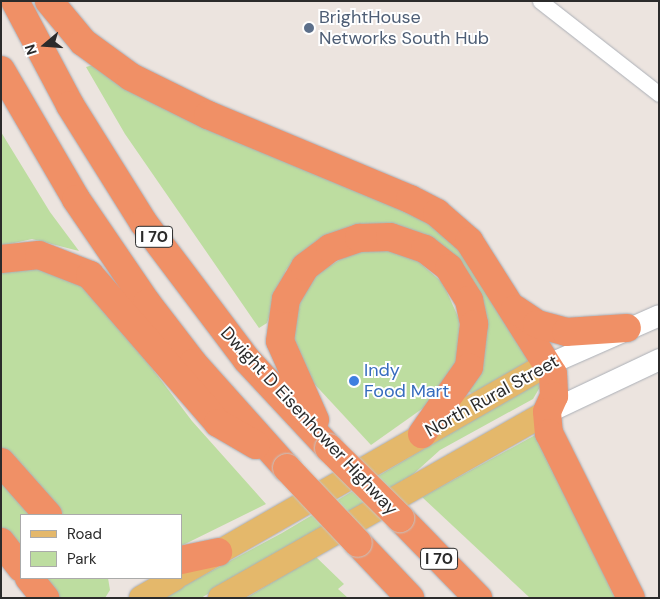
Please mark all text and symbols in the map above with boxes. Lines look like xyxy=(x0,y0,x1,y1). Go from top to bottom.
place label: BrightHouse Networks South Hub xyxy=(319,7,489,50)
north arrow xyxy=(20,20,70,70)
marker: BrightHouse Networks South Hub xyxy=(303,22,315,34)
text: N xyxy=(21,42,41,57)
road number: I 70 xyxy=(134,223,174,250)
street label: Dwight D Eisenhower Highway xyxy=(216,322,402,520)
street label: North Rural Street xyxy=(422,350,562,442)
place label: Indy Food Mart xyxy=(364,360,449,402)
marker: Indy Food Mart xyxy=(348,375,360,387)
legend xyxy=(20,514,182,579)
text: Road xyxy=(67,524,102,544)
road number: I 70 xyxy=(419,546,459,572)
text: Park xyxy=(67,549,97,569)

